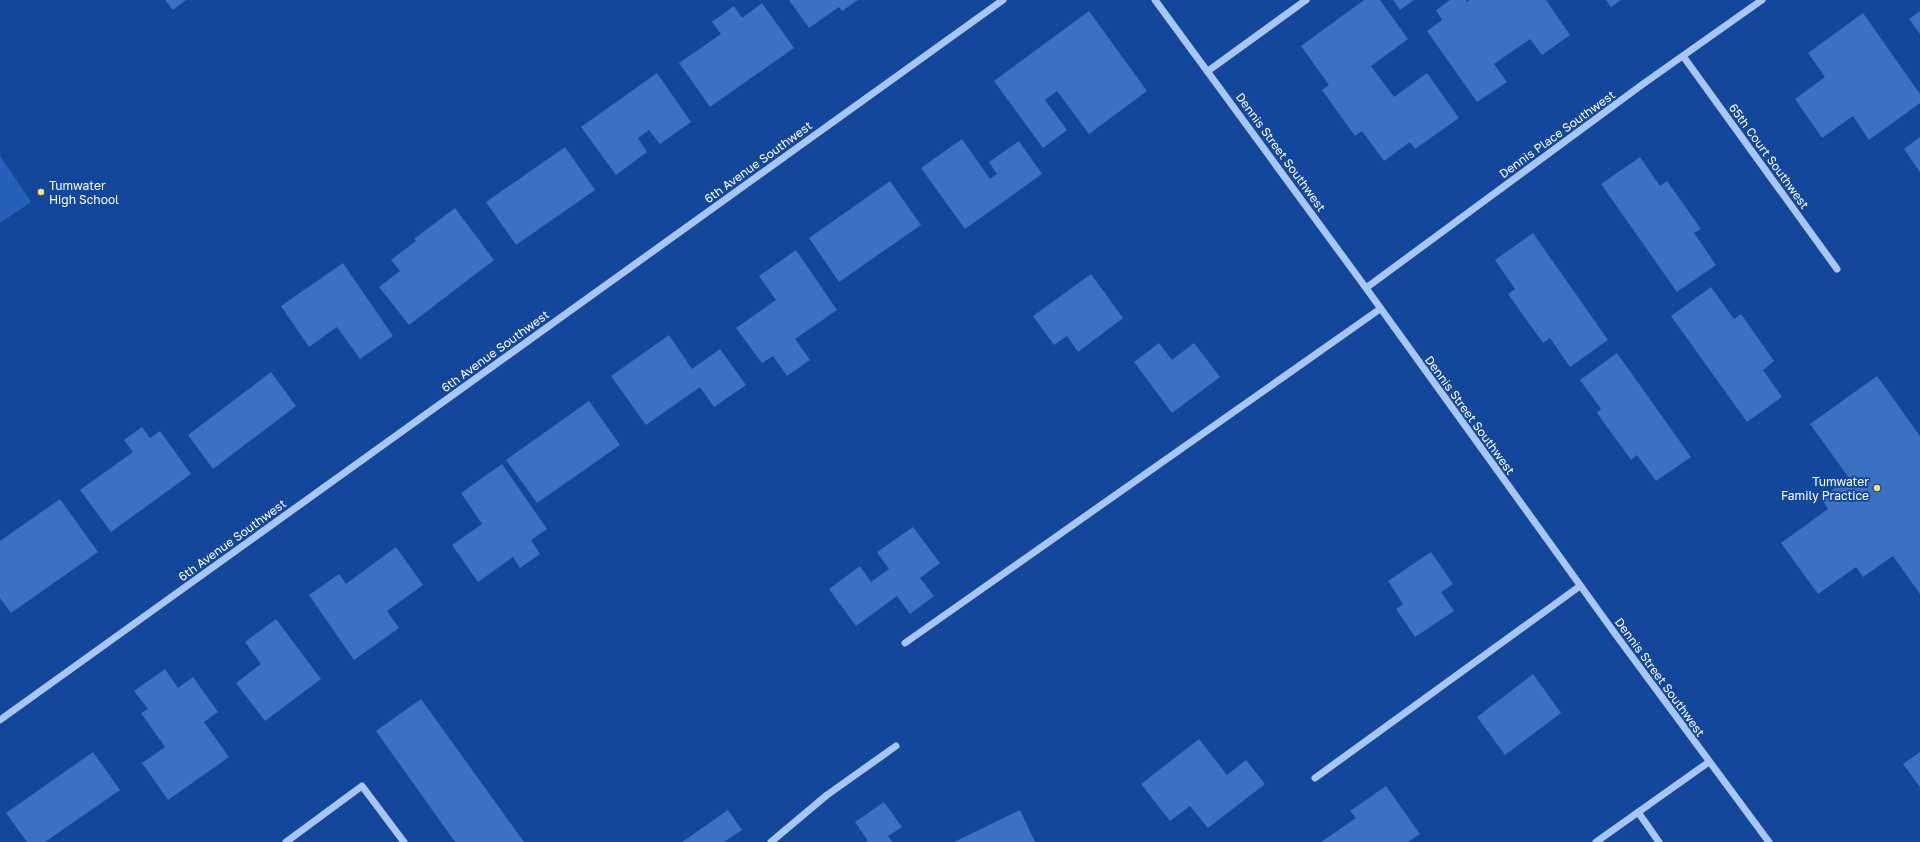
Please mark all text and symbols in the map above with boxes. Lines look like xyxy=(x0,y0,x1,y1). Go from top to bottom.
street label: Dennis Place Southwest xyxy=(1496,87,1618,181)
street label: Dennis Street Southwest xyxy=(1233,90,1329,214)
street label: 65th Court Southwest xyxy=(1726,100,1812,212)
street label: 6th Avenue Southwest xyxy=(701,118,815,206)
place label: Tumwater High School xyxy=(49,178,119,207)
marker: Tumwater High School xyxy=(36,187,46,197)
street label: 6th Avenue Southwest xyxy=(438,307,552,395)
street label: Dennis Street Southwest xyxy=(1422,353,1518,477)
place label: Tumwater Family Practice xyxy=(1781,474,1869,503)
marker: Tumwater Family Practice xyxy=(1872,483,1882,493)
street label: 6th Avenue Southwest xyxy=(175,496,289,584)
street label: Dennis Street Southwest xyxy=(1612,615,1708,739)

